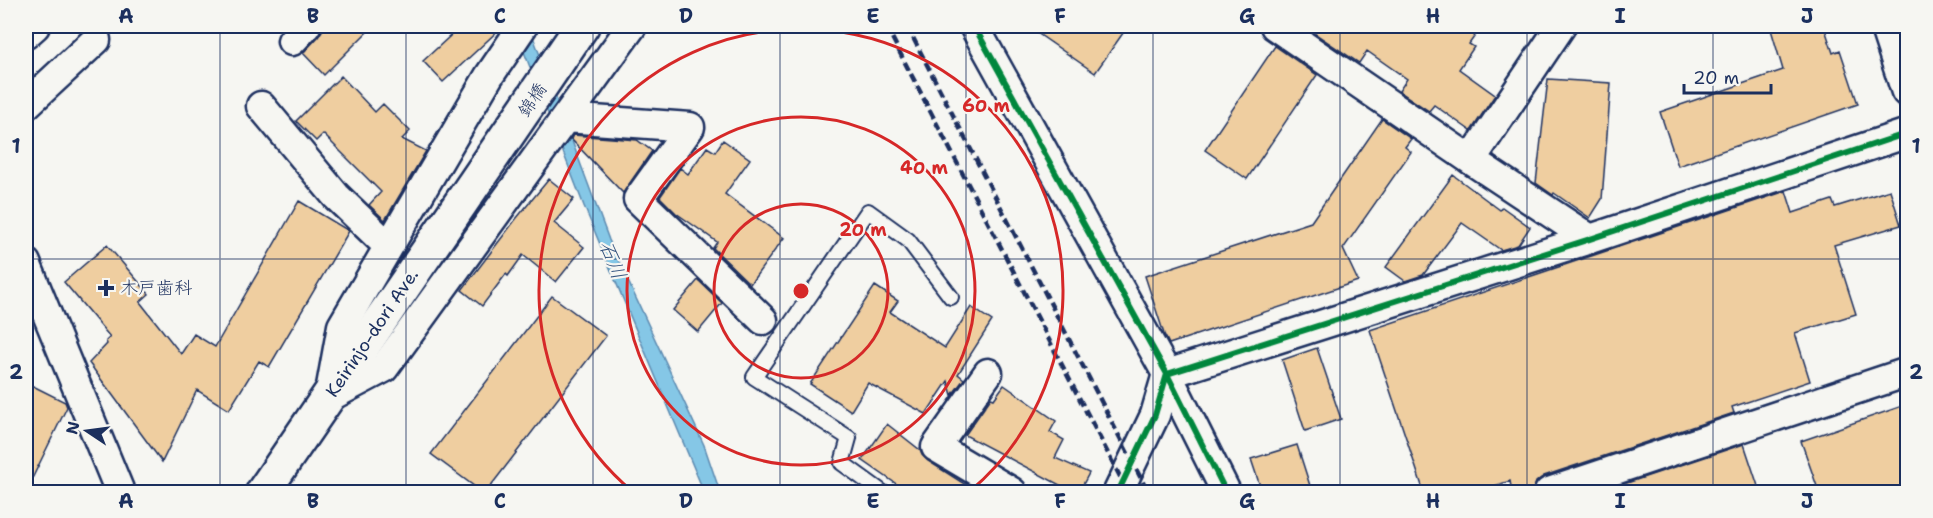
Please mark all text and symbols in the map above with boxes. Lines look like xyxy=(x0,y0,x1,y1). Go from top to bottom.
text: A xyxy=(118,3,134,29)
text: B xyxy=(307,3,319,29)
text: C xyxy=(494,3,506,29)
text: D xyxy=(679,3,693,29)
text: E xyxy=(866,3,880,29)
text: F xyxy=(1054,3,1066,29)
text: G xyxy=(1239,3,1255,29)
text: H xyxy=(1426,3,1440,29)
text: I xyxy=(1614,3,1626,29)
text: J xyxy=(1801,3,1814,29)
scale bar xyxy=(1684,57,1771,95)
text: 20 m xyxy=(1693,66,1739,90)
street label: 錦橋 xyxy=(512,78,552,122)
text: 60 m xyxy=(962,94,1010,118)
text: 1 xyxy=(11,133,21,159)
text: 1 xyxy=(1911,133,1921,159)
text: 40 m xyxy=(900,156,948,180)
text: 20 m xyxy=(839,218,887,242)
water label: 石川 xyxy=(593,237,633,283)
street label: Keirinjo-dori Ave. xyxy=(320,264,424,402)
place label: 木戸歯科 xyxy=(120,276,192,300)
marker: 木戸歯科 xyxy=(97,279,115,297)
centre of rings xyxy=(791,281,811,301)
text: 2 xyxy=(9,359,23,385)
text: 2 xyxy=(1909,359,1923,385)
north arrow xyxy=(57,401,117,461)
text: N xyxy=(61,419,85,436)
text: A xyxy=(118,488,134,514)
text: B xyxy=(307,488,319,514)
text: C xyxy=(494,488,506,514)
text: D xyxy=(679,488,693,514)
text: E xyxy=(866,488,880,514)
text: F xyxy=(1054,488,1066,514)
text: G xyxy=(1239,488,1255,514)
text: H xyxy=(1426,488,1440,514)
text: I xyxy=(1614,488,1626,514)
text: J xyxy=(1801,488,1814,514)

